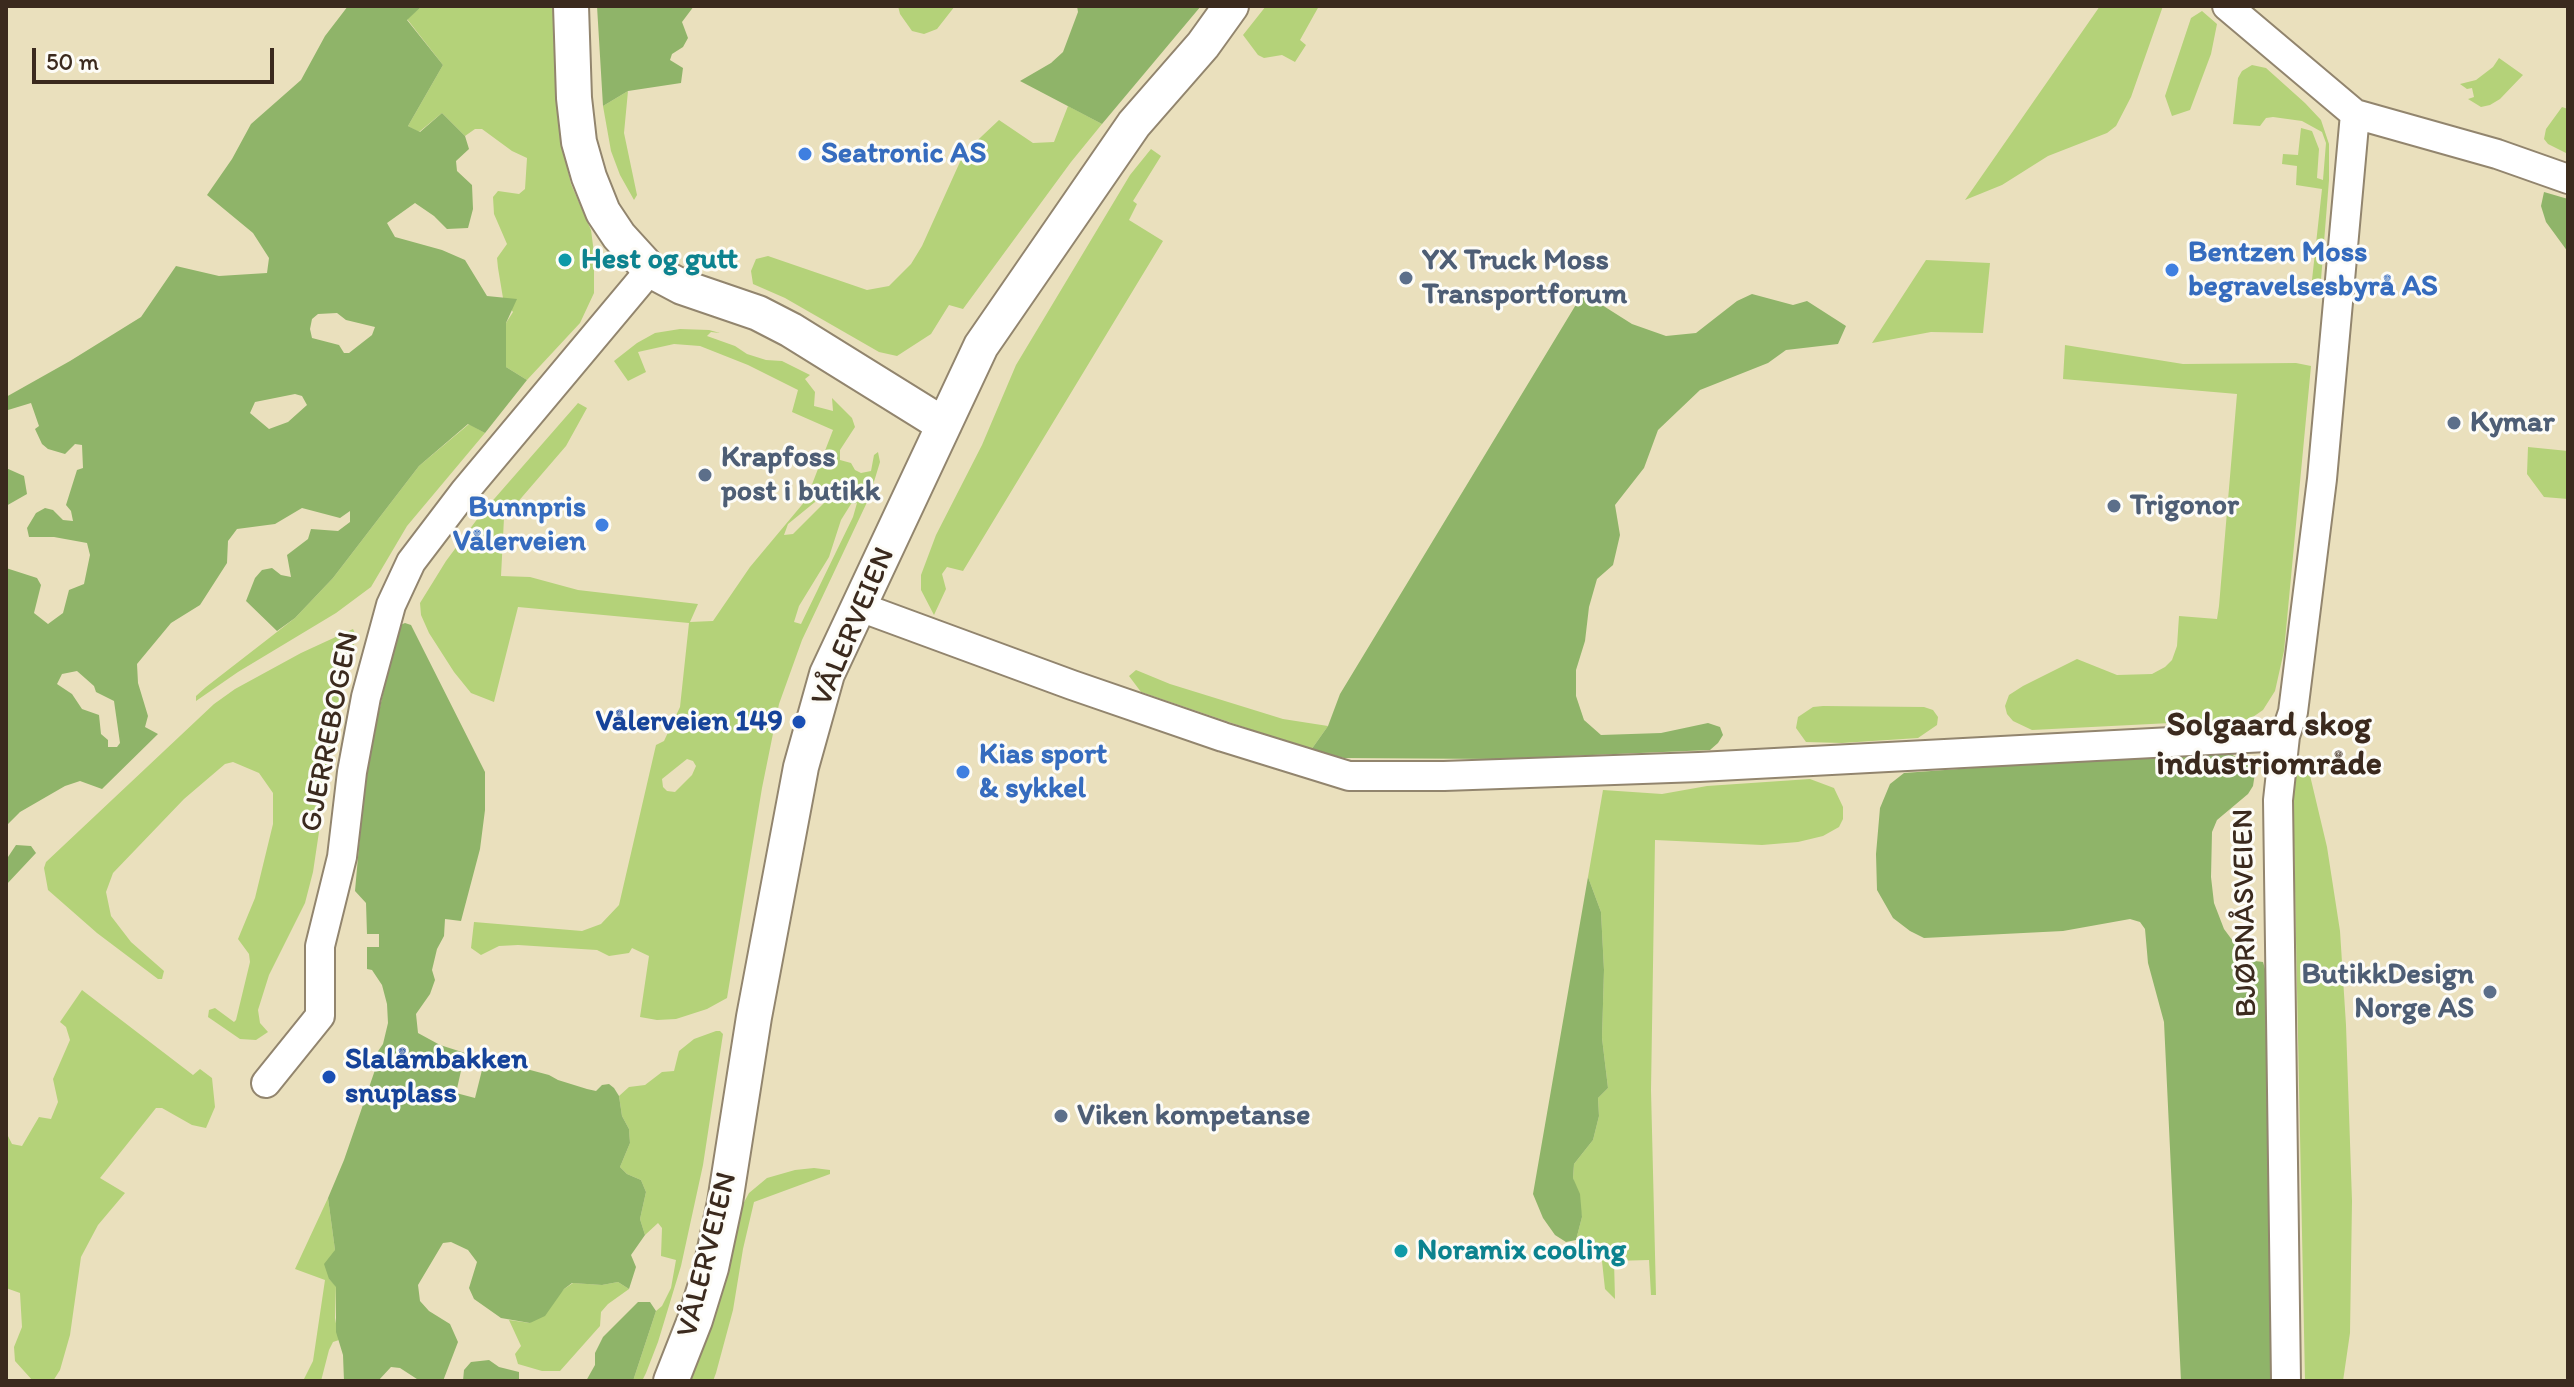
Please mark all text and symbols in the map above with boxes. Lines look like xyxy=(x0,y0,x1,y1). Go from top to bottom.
scale bar xyxy=(36,32,278,82)
text: 50 m xyxy=(46,47,99,76)
place label: Seatronic AS xyxy=(821,136,986,172)
marker: Seatronic AS xyxy=(796,145,814,163)
place label: Bentzen Moss begravelsesbyrå AS xyxy=(2188,235,2438,306)
place label: Hest og gutt xyxy=(581,242,738,278)
place label: YX Truck Moss Transportforum xyxy=(1422,243,1627,314)
marker: Hest og gutt xyxy=(556,251,574,269)
marker: Bentzen Moss begravelsesbyrå AS xyxy=(2163,261,2181,279)
marker: YX Truck Moss Transportforum xyxy=(1397,269,1415,287)
place label: Kymar xyxy=(2470,405,2555,441)
marker: Kymar xyxy=(2445,414,2463,432)
place label: Krapfoss post i butikk xyxy=(721,440,880,510)
marker: Krapfoss post i butikk xyxy=(696,466,714,484)
place label: Trigonor xyxy=(2130,488,2239,524)
place label: Bunnpris Vålerveien xyxy=(453,490,586,560)
marker: Trigonor xyxy=(2105,497,2123,515)
marker: Bunnpris Vålerveien xyxy=(593,516,611,534)
street label: VÅLERVEIEN xyxy=(804,542,904,712)
street label: GJERREBOGEN xyxy=(294,629,368,835)
place label: Vålerveien 149 xyxy=(595,704,783,740)
district label: Solgaard skog industriområde xyxy=(2156,706,2382,786)
marker: Vålerveien 149 xyxy=(790,713,808,731)
place label: Kias sport & sykkel xyxy=(979,737,1107,808)
marker: Kias sport & sykkel xyxy=(954,763,972,781)
street label: BJØRNÅSVEIEN xyxy=(2226,808,2266,1018)
place label: ButikkDesign Norge AS xyxy=(2302,957,2474,1028)
marker: ButikkDesign Norge AS xyxy=(2481,983,2499,1001)
place label: Slalåmbakken snuplass xyxy=(345,1042,528,1112)
marker: Slalåmbakken snuplass xyxy=(320,1068,338,1086)
place label: Viken kompetanse xyxy=(1077,1098,1310,1134)
marker: Viken kompetanse xyxy=(1052,1107,1070,1125)
street label: VÅLERVEIEN xyxy=(670,1169,746,1341)
place label: Noramix cooling xyxy=(1417,1233,1626,1269)
marker: Noramix cooling xyxy=(1392,1242,1410,1260)

